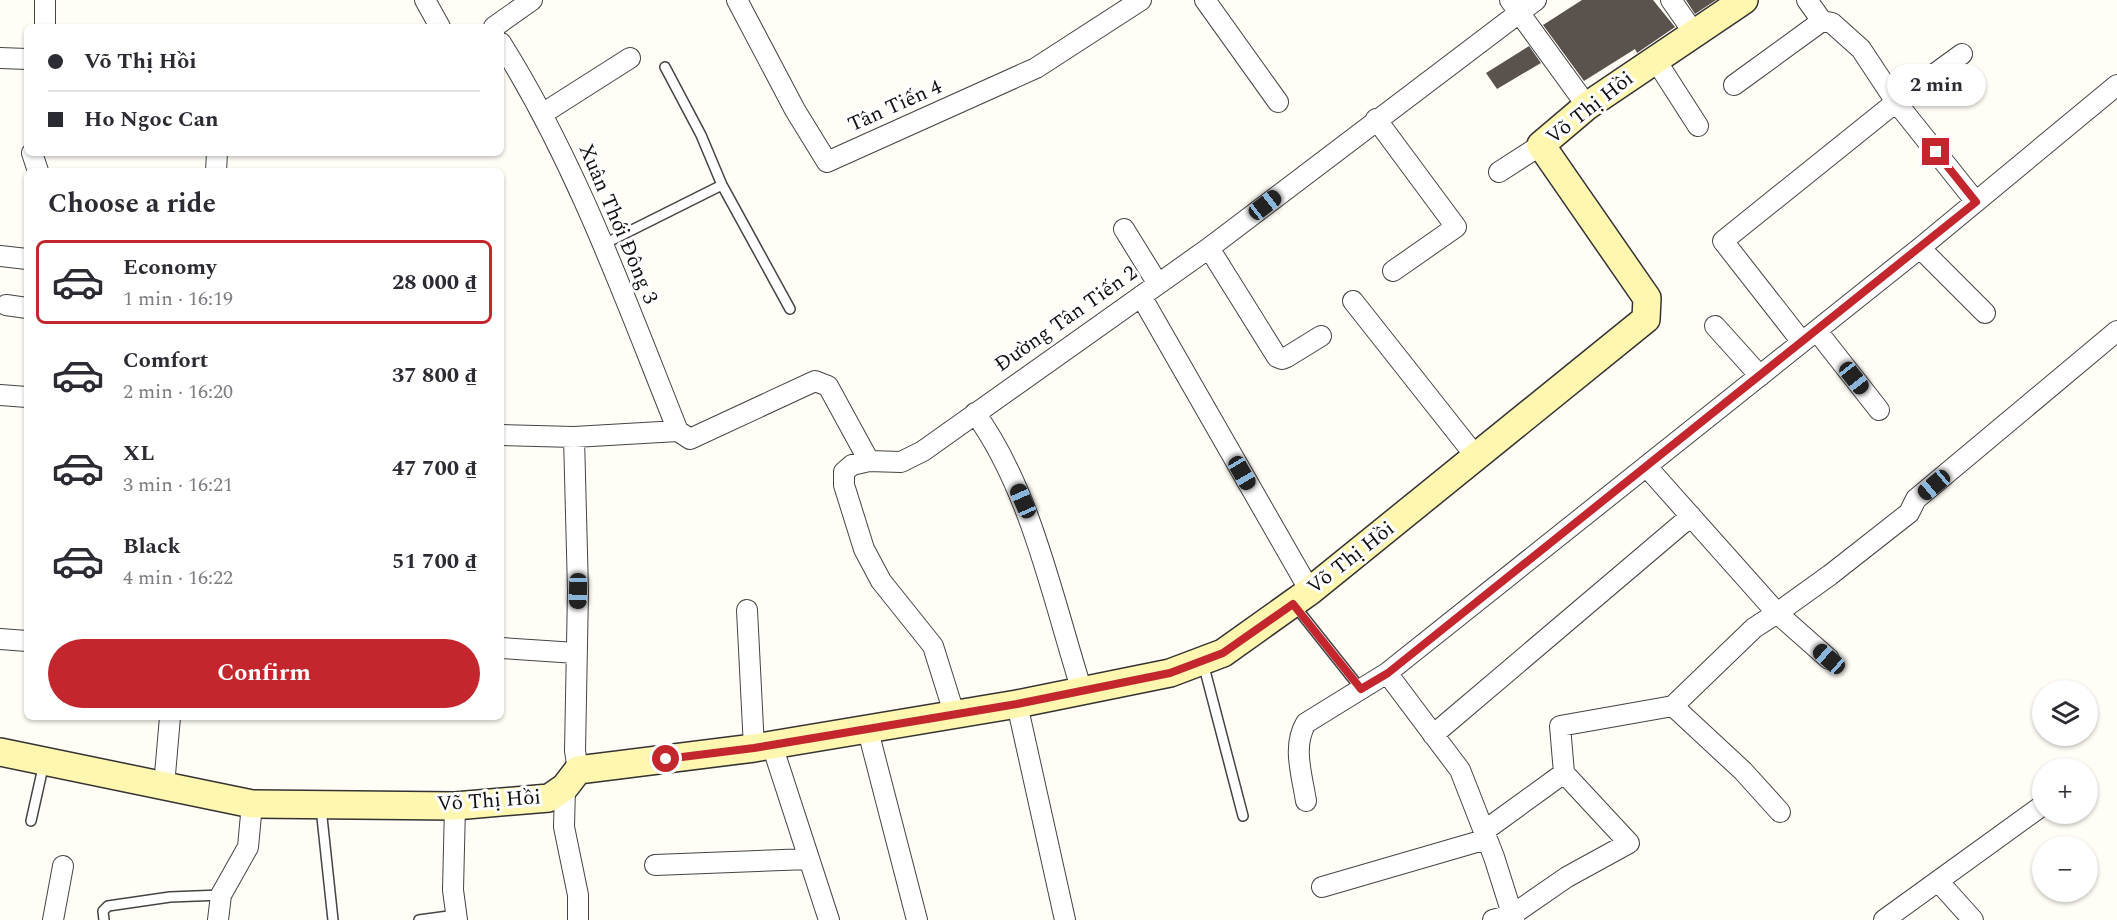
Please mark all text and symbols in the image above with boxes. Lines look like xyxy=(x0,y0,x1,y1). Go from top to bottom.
text: Võ Thị Hồi xyxy=(84,45,197,78)
street label: Võ Thị Hồi xyxy=(1539,63,1641,153)
callout: 2 min xyxy=(1886,65,1986,107)
text: 2 min xyxy=(1910,70,1963,100)
street label: Tân Tiến 4 xyxy=(843,71,948,141)
text: Ho Ngoc Can xyxy=(84,103,219,136)
route end xyxy=(1922,138,1949,165)
street label: Xuân Thới Đông 3 xyxy=(570,139,666,309)
text: Choose a ride xyxy=(48,183,216,225)
car xyxy=(1245,187,1285,223)
text: Economy xyxy=(123,251,216,284)
icon: car xyxy=(51,255,105,309)
street label: Đường Tân Tiến 2 xyxy=(988,258,1144,380)
text: 28 000 ₫ xyxy=(392,266,477,299)
text: 1 min · 16:19 xyxy=(123,284,233,314)
text: Comfort xyxy=(123,344,208,377)
icon: car xyxy=(51,348,105,402)
car xyxy=(1836,358,1872,398)
text: 37 800 ₫ xyxy=(392,359,477,392)
text: 2 min · 16:20 xyxy=(123,377,233,407)
text: XL xyxy=(123,437,154,470)
icon: car xyxy=(51,441,105,495)
text: 47 700 ₫ xyxy=(392,452,477,485)
car xyxy=(1225,453,1259,493)
car xyxy=(1914,467,1954,503)
text: 3 min · 16:21 xyxy=(123,470,233,500)
car xyxy=(1007,481,1039,521)
street label: Võ Thị Hồi xyxy=(1300,513,1402,603)
text: Black xyxy=(123,530,181,563)
icon: car xyxy=(51,534,105,588)
text: 51 700 ₫ xyxy=(392,545,477,578)
text: 4 min · 16:22 xyxy=(123,563,233,593)
car xyxy=(569,573,587,609)
button: Confirm xyxy=(48,639,480,708)
car xyxy=(1810,640,1848,678)
map controls xyxy=(2032,680,2098,902)
button: layers xyxy=(2032,680,2098,746)
route start xyxy=(652,745,679,772)
button: + xyxy=(2032,758,2098,824)
street label: Võ Thị Hồi xyxy=(436,781,542,821)
button: − xyxy=(2032,836,2098,902)

